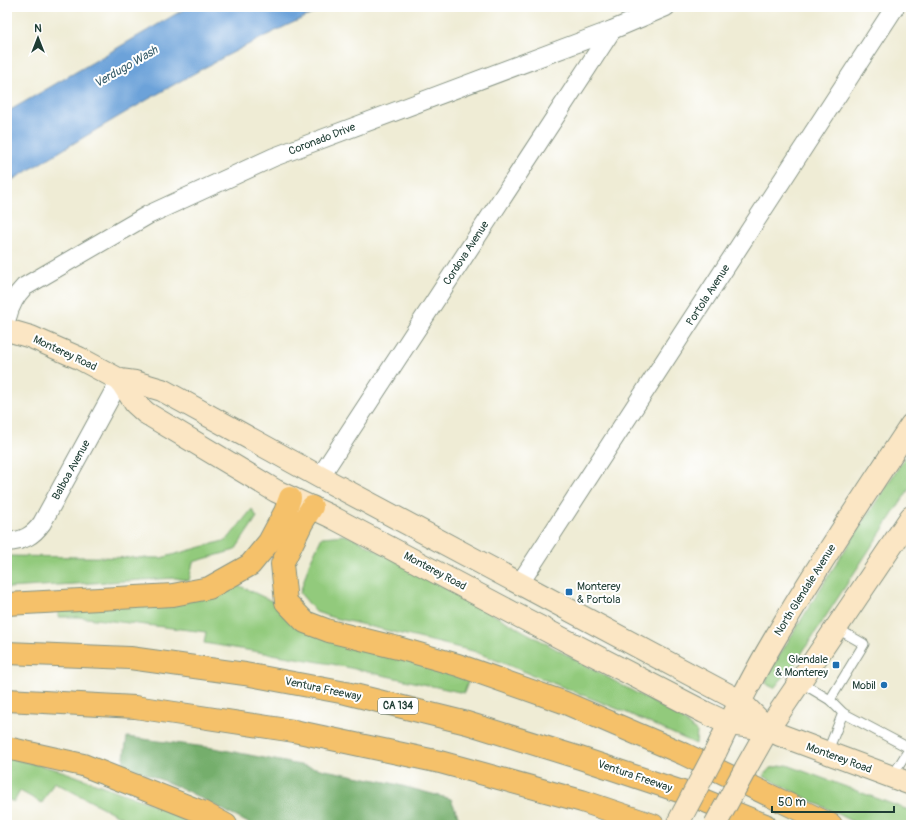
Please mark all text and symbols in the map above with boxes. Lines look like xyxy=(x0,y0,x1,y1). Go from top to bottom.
north arrow xyxy=(18,18,58,58)
text: N xyxy=(34,22,42,35)
water label: Verdugo Wash xyxy=(92,42,162,91)
street label: Coronado Drive xyxy=(287,120,358,158)
street label: Cordova Avenue xyxy=(440,218,492,287)
street label: Portola Avenue xyxy=(683,262,733,328)
street label: Monterey Road xyxy=(31,333,99,373)
street label: Balboa Avenue xyxy=(49,437,93,502)
street label: North Glendale Avenue xyxy=(772,541,839,638)
street label: Monterey Road xyxy=(402,549,468,593)
place label: Monterey & Portola xyxy=(577,580,621,606)
marker: Monterey & Portola xyxy=(564,587,574,597)
place label: Glendale & Monterey xyxy=(775,653,829,679)
marker: Glendale & Monterey xyxy=(831,660,841,670)
street label: Ventura Freeway xyxy=(284,675,363,703)
place label: Mobil xyxy=(852,679,876,692)
marker: Mobil xyxy=(879,680,889,690)
road number: CA 134 xyxy=(378,698,418,714)
street label: Monterey Road xyxy=(805,740,873,776)
street label: Ventura Freeway xyxy=(596,757,674,795)
scale bar xyxy=(772,788,894,814)
text: 50 m xyxy=(778,795,806,810)

